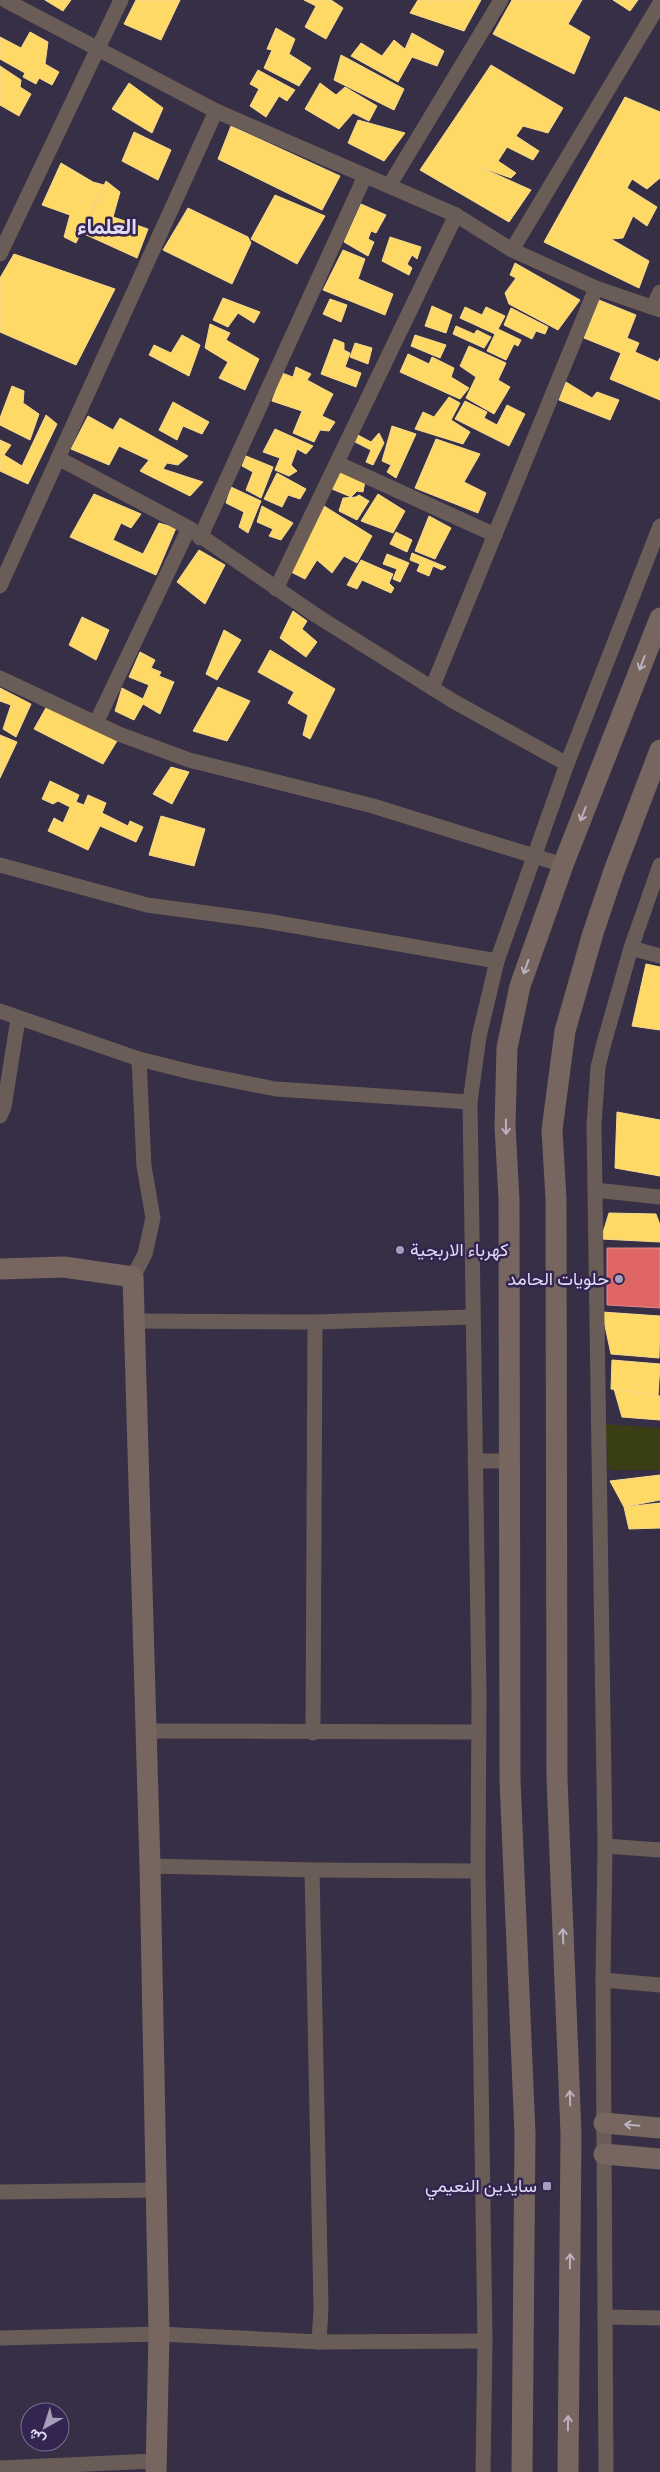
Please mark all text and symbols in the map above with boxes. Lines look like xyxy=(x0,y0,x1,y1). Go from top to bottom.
district label: العلماء xyxy=(77,211,137,241)
one-way arrow xyxy=(637,655,646,670)
one-way arrow xyxy=(577,806,587,821)
one-way arrow xyxy=(521,958,531,974)
one-way arrow xyxy=(501,1118,510,1134)
place label: كهرباء الاربجية xyxy=(410,1237,508,1262)
marker: كهرباء الاربجية xyxy=(394,1244,406,1256)
place label: حلويات الحامد xyxy=(508,1266,609,1291)
marker: حلويات الحامد xyxy=(613,1273,625,1285)
one-way arrow xyxy=(559,1928,568,1944)
one-way arrow xyxy=(565,2091,575,2107)
one-way arrow xyxy=(624,2121,640,2130)
place label: سايدين النعيمي xyxy=(425,2173,537,2201)
marker: سايدين النعيمي xyxy=(541,2180,553,2192)
one-way arrow xyxy=(565,2253,575,2270)
north arrow xyxy=(20,2402,70,2452)
one-way arrow xyxy=(563,2416,573,2432)
text: ش xyxy=(24,2425,49,2449)

